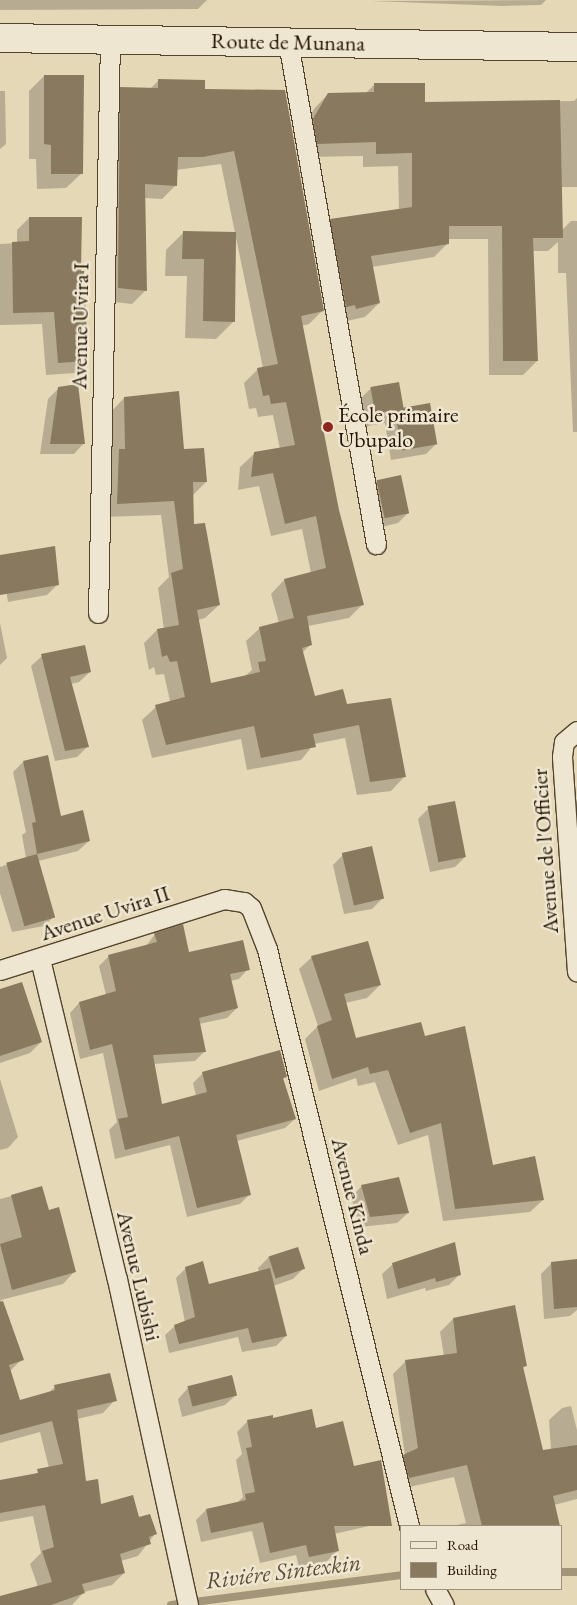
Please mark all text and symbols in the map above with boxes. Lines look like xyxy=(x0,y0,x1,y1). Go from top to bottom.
street label: Route de Munana xyxy=(211,27,365,57)
street label: Avenue Uvira I xyxy=(66,262,94,390)
place label: École primaire Ubupalo xyxy=(338,401,459,452)
marker: École primaire Ubupalo xyxy=(322,421,334,433)
street label: Avenue de l'Officier xyxy=(526,768,564,934)
street label: Avenue Uvira II xyxy=(37,880,173,946)
street label: Avenue Kinda xyxy=(326,1135,380,1257)
street label: Avenue Lubishi xyxy=(111,1208,167,1344)
legend xyxy=(400,1525,562,1590)
text: Road xyxy=(447,1535,478,1554)
water label: Riviére Sintexkin xyxy=(203,1547,363,1595)
text: Building xyxy=(447,1560,497,1579)

